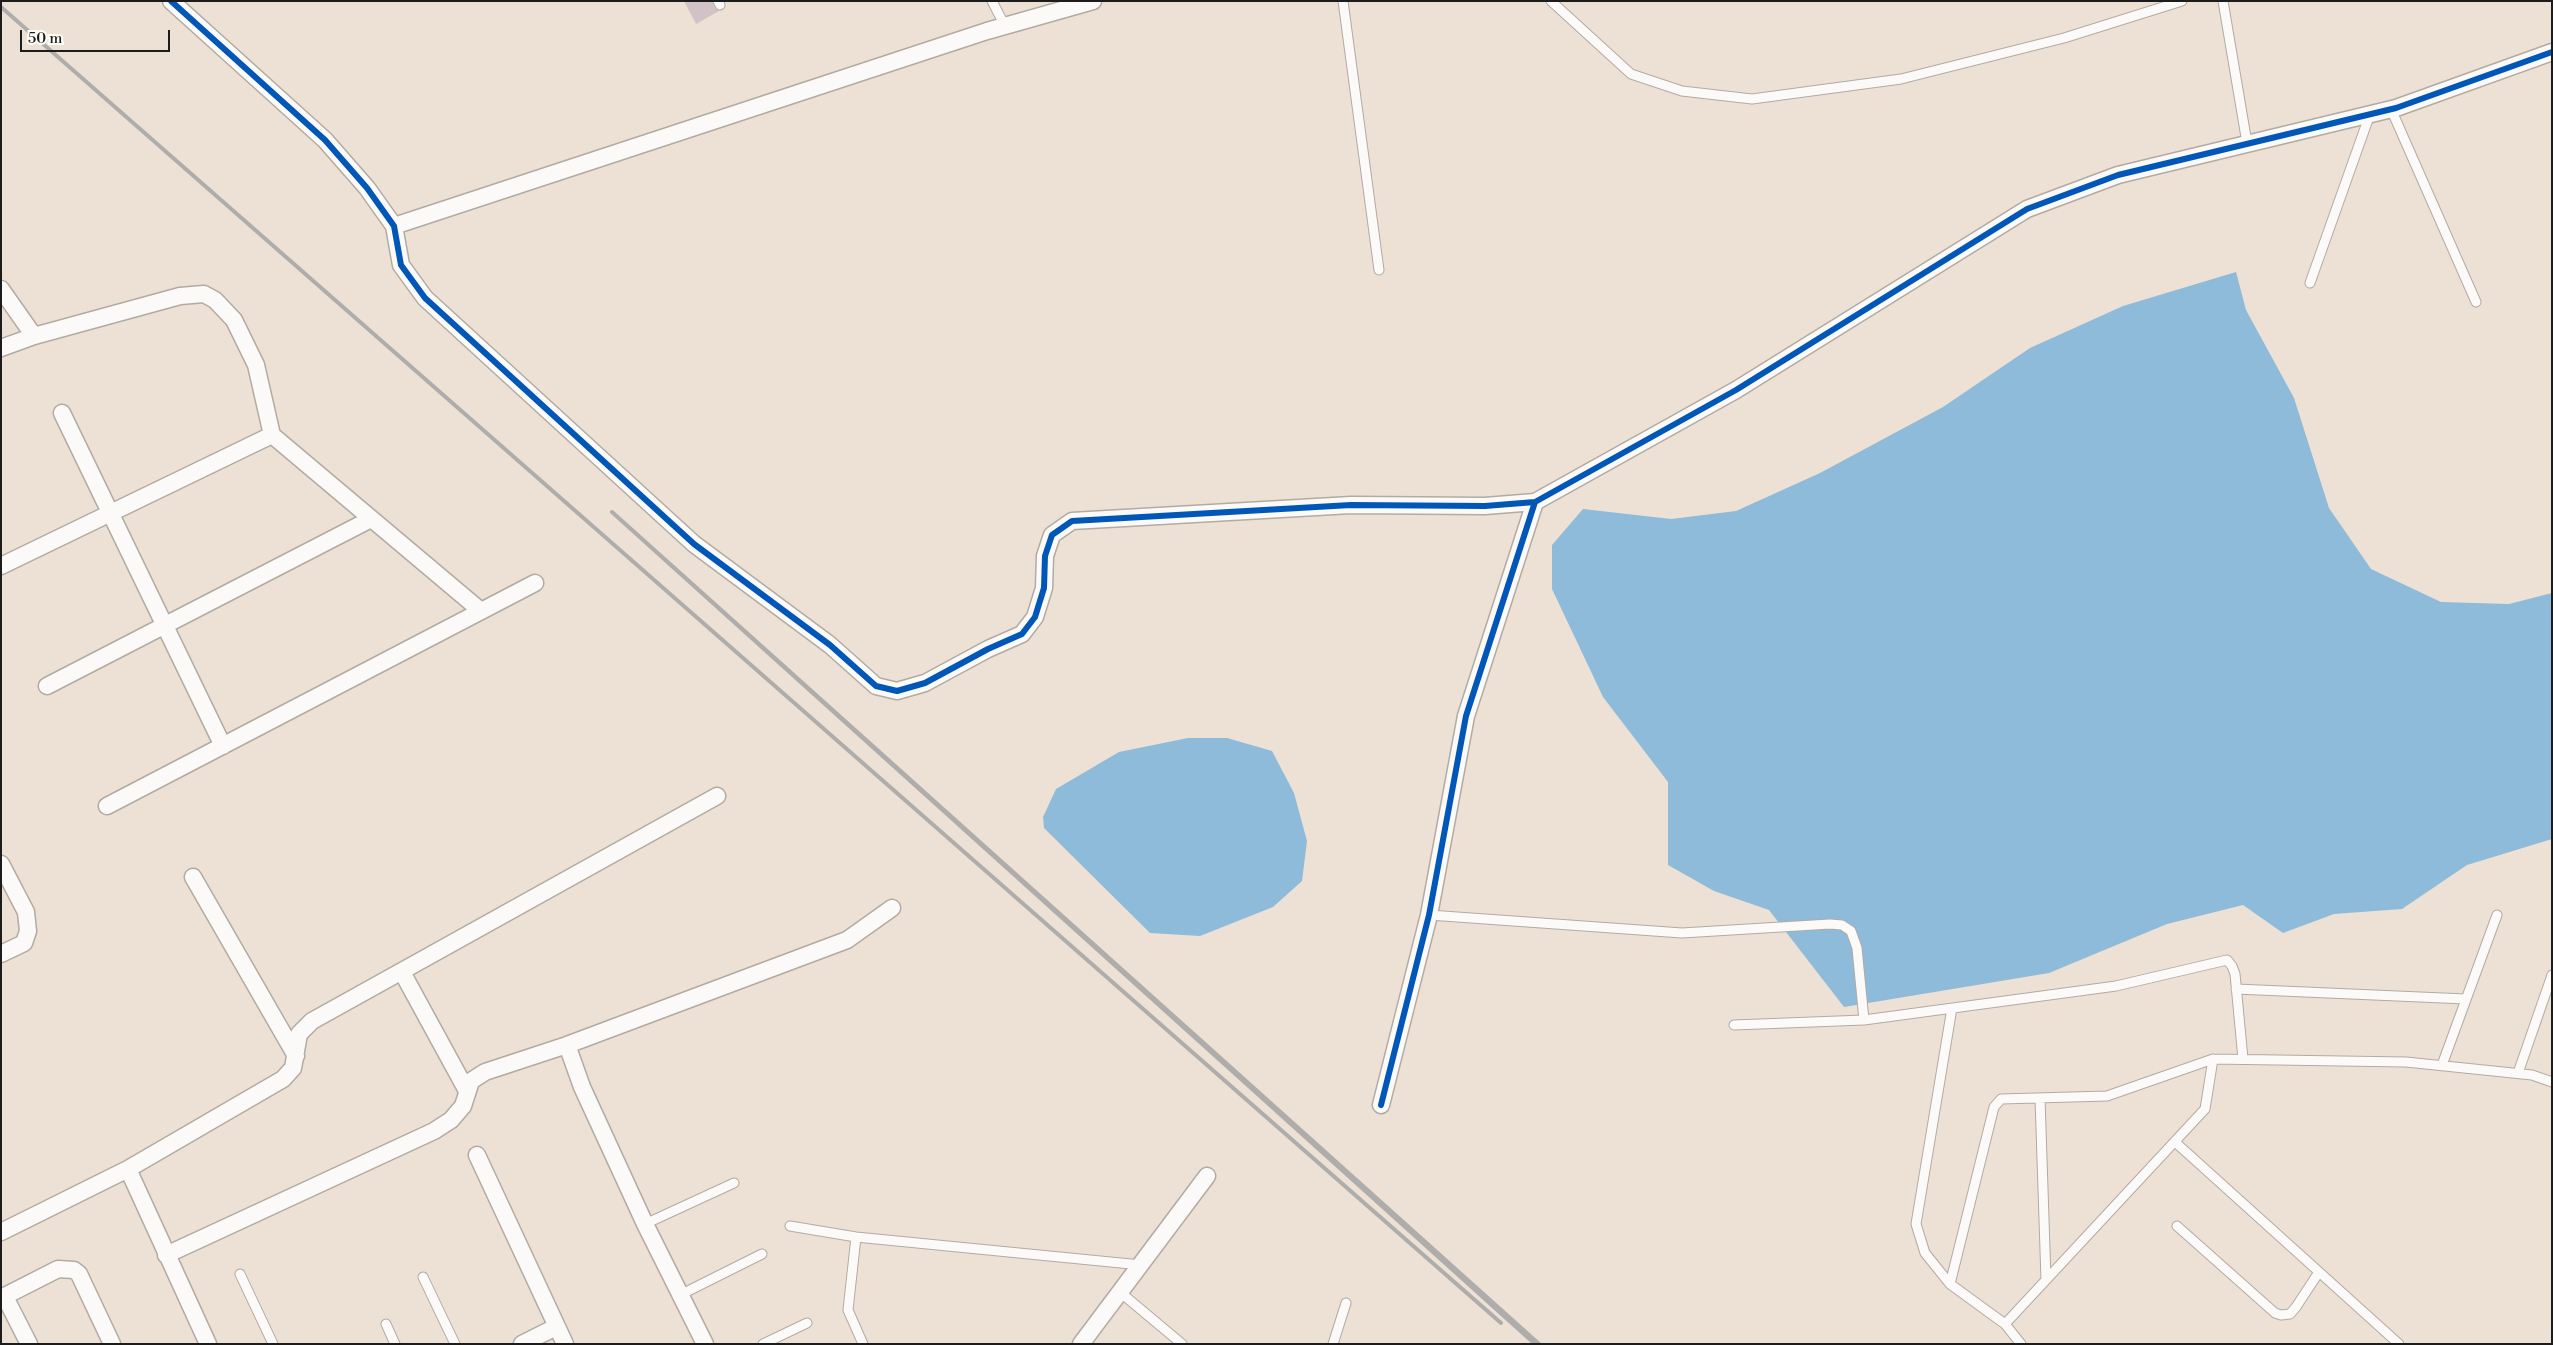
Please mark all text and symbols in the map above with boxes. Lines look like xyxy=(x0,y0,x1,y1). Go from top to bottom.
scale bar xyxy=(22,20,172,52)
text: 50 m xyxy=(28,29,62,48)

